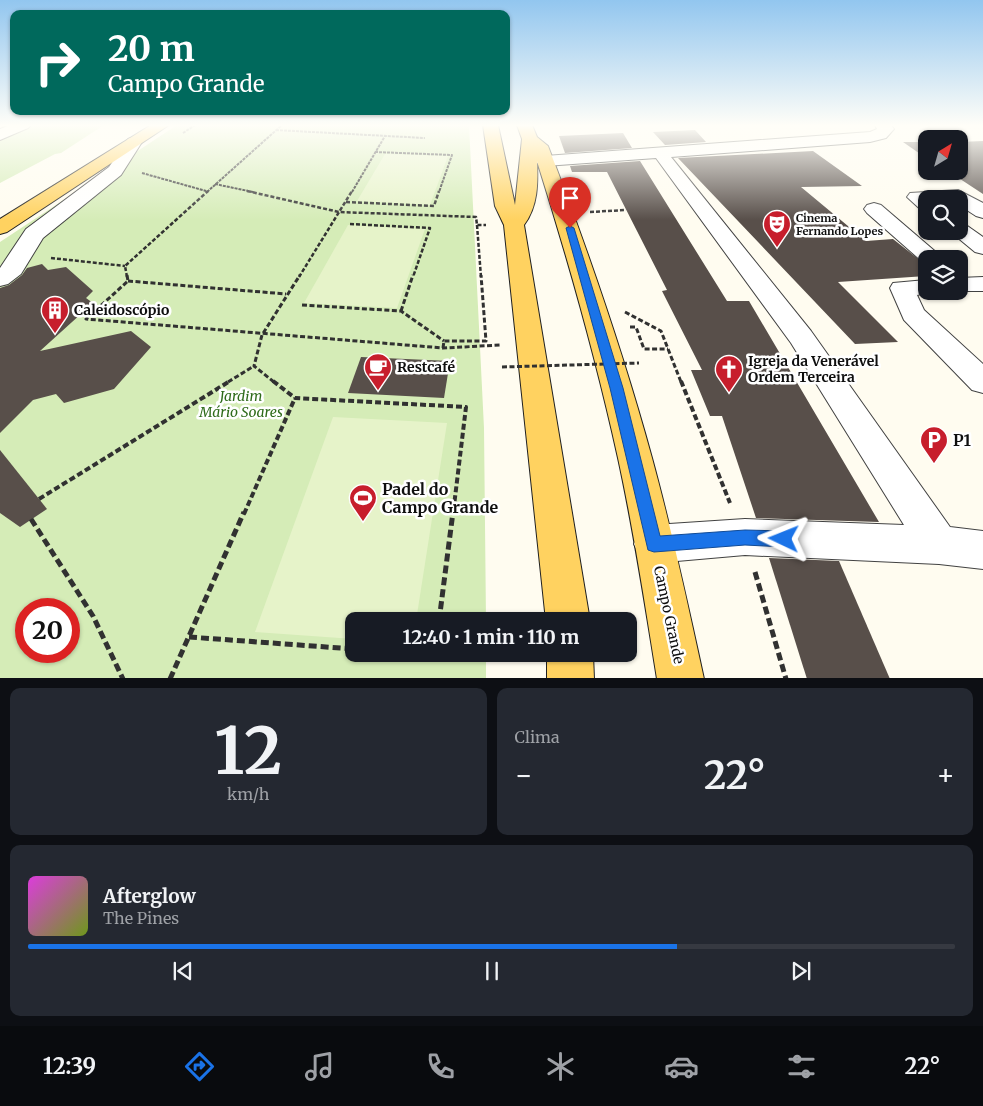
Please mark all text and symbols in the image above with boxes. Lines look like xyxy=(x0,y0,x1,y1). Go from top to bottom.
text: 20 m xyxy=(108,27,195,71)
icon: right xyxy=(25,30,90,95)
text: Campo Grande xyxy=(108,70,264,98)
north arrow xyxy=(918,130,968,180)
map controls xyxy=(918,130,968,300)
pin xyxy=(549,177,591,228)
icon: arrive xyxy=(556,184,584,212)
button: search xyxy=(918,190,968,240)
theatre icon: Cinema Fernando Lopes xyxy=(762,209,792,248)
place label: Cinema Fernando Lopes xyxy=(796,211,883,238)
button: layers xyxy=(918,250,968,300)
building icon: Caleidoscópio xyxy=(40,295,70,334)
place label: Caleidoscópio xyxy=(74,301,169,319)
cafe icon: Restcafé xyxy=(363,352,393,391)
place label: Igreja da Venerável Ordem Terceira xyxy=(748,352,879,386)
church icon: Igreja da Venerável Ordem Terceira xyxy=(714,354,744,393)
place label: Restcafé xyxy=(397,358,455,376)
park label: Jardim Mário Soares xyxy=(198,387,283,421)
parking icon: P1 xyxy=(919,425,949,464)
place label: P1 xyxy=(953,430,972,450)
place label: Padel do Campo Grande xyxy=(382,479,499,517)
sports icon: Padel do Campo Grande xyxy=(348,483,378,522)
position arrow xyxy=(757,512,809,564)
street label: Campo Grande xyxy=(650,564,688,666)
speed limit sign: 20 xyxy=(15,598,80,663)
text: 12:40 · 1 min · 110 m xyxy=(403,625,579,649)
text: 12 xyxy=(214,710,282,792)
text: Clima xyxy=(515,727,560,747)
text: 22° xyxy=(704,752,766,799)
text: − xyxy=(515,757,533,793)
text: + xyxy=(936,757,955,793)
text: km/h xyxy=(227,784,269,804)
text: Afterglow xyxy=(103,884,196,908)
text: The Pines xyxy=(103,908,179,928)
icon: previous xyxy=(169,957,197,985)
icon: pause xyxy=(478,957,506,985)
icon: next xyxy=(787,957,815,985)
icon: directions xyxy=(182,1049,217,1084)
icon: music xyxy=(302,1049,337,1084)
icon: phone xyxy=(423,1049,458,1084)
icon: climate xyxy=(543,1049,578,1084)
icon: car xyxy=(664,1049,699,1084)
icon: filters xyxy=(784,1049,819,1084)
text: 12:39 xyxy=(43,1052,96,1080)
text: 22° xyxy=(905,1052,940,1080)

